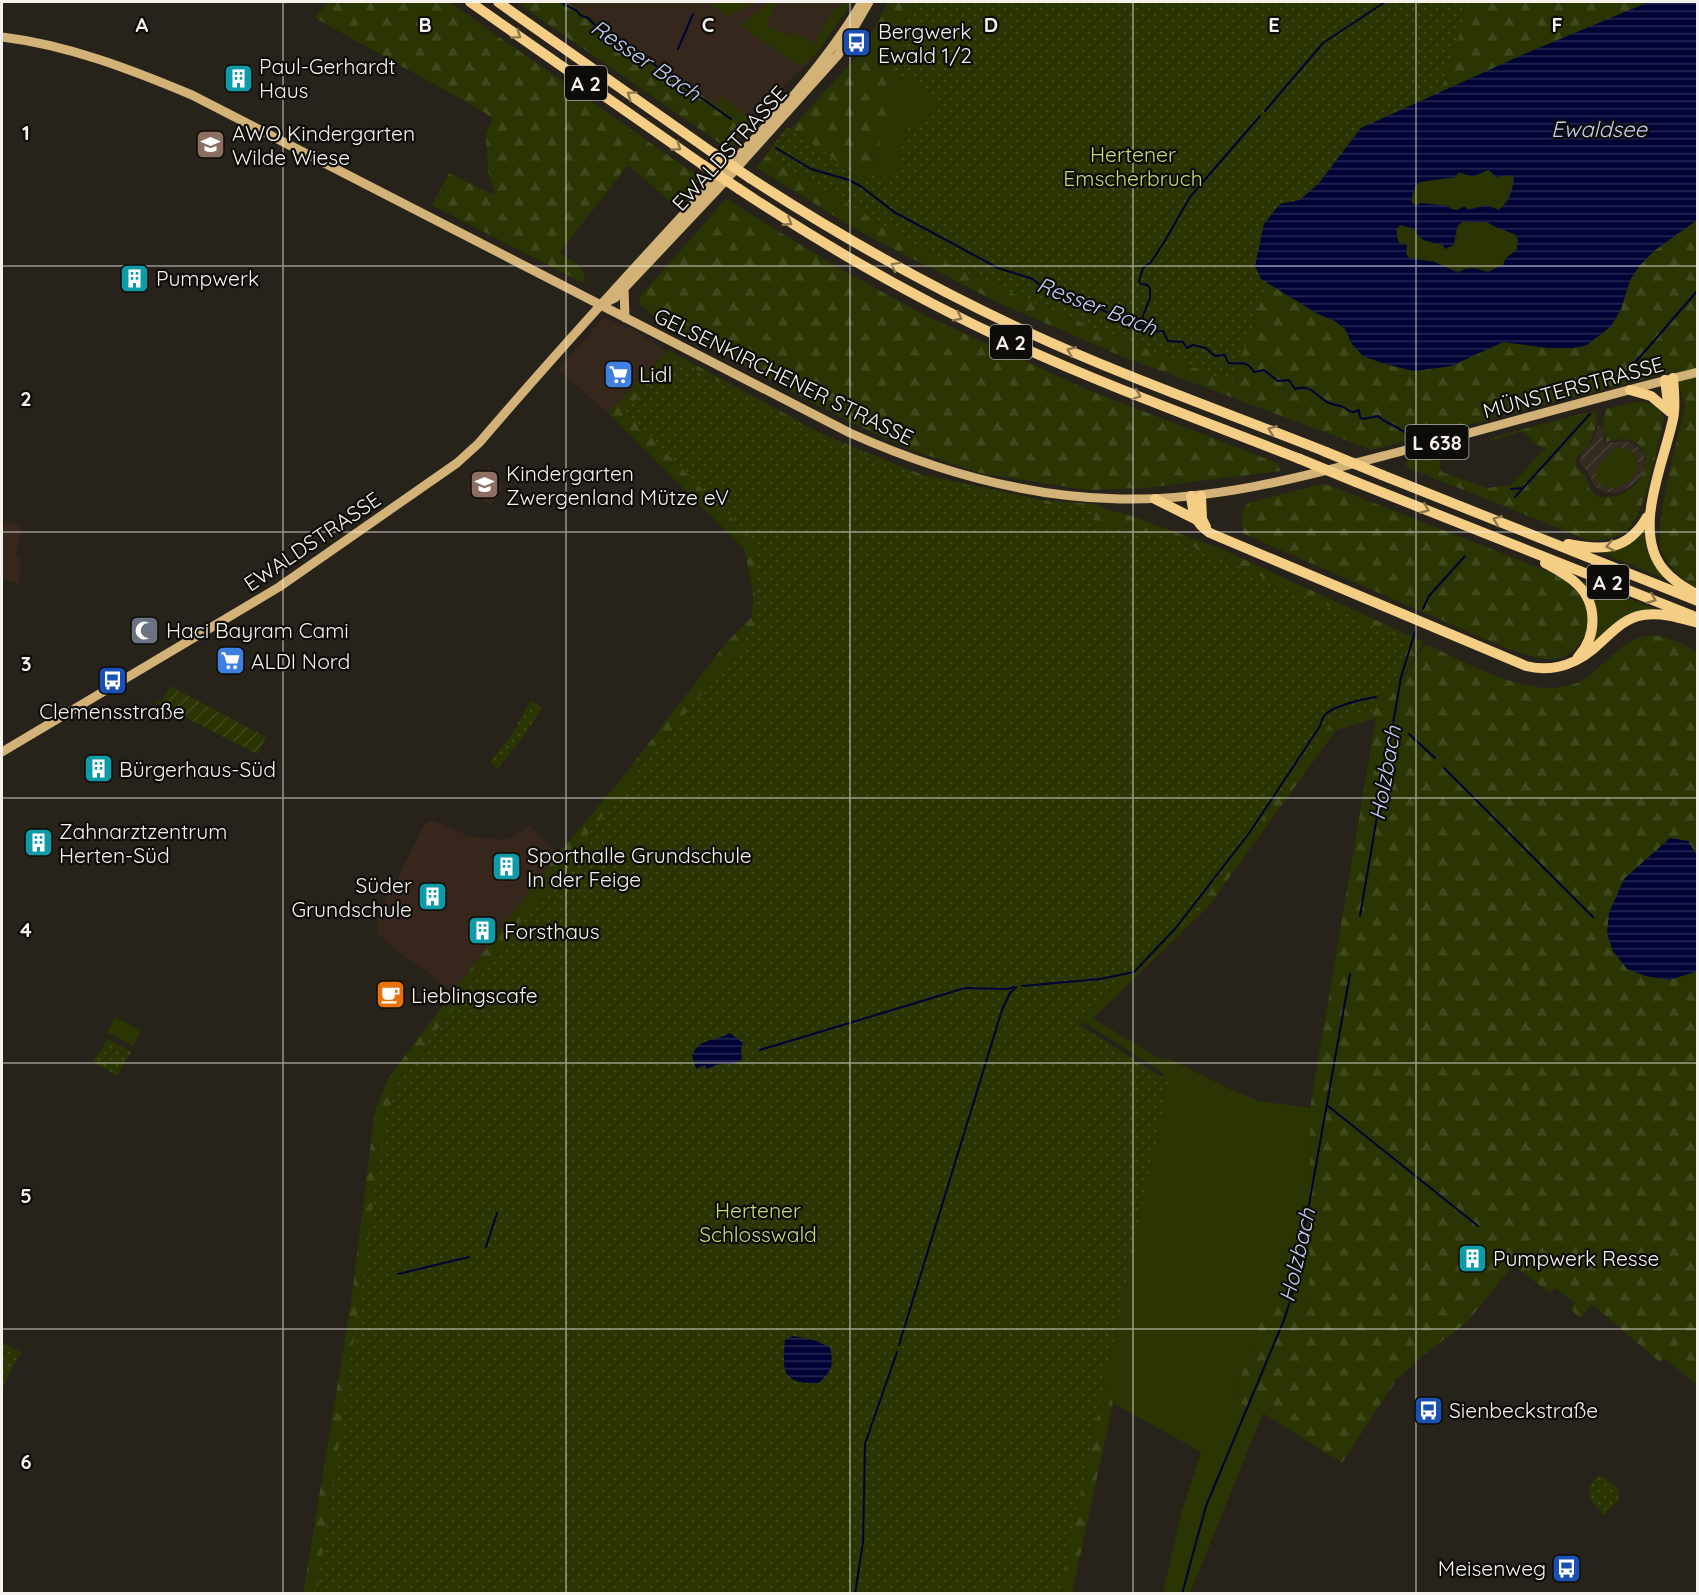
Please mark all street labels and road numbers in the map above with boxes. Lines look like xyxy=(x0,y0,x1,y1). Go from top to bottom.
road number: A 2 xyxy=(565,66,607,100)
street label: EWALDSTRASSE xyxy=(666,80,792,216)
street label: GELSENKIRCHENER STRASSE xyxy=(650,302,918,450)
road number: A 2 xyxy=(990,325,1032,359)
street label: MÜNSTERSTRASSE xyxy=(1480,350,1666,424)
road number: L 638 xyxy=(1406,425,1468,459)
street label: EWALDSTRASSE xyxy=(239,486,385,596)
road number: A 2 xyxy=(1587,565,1629,599)

